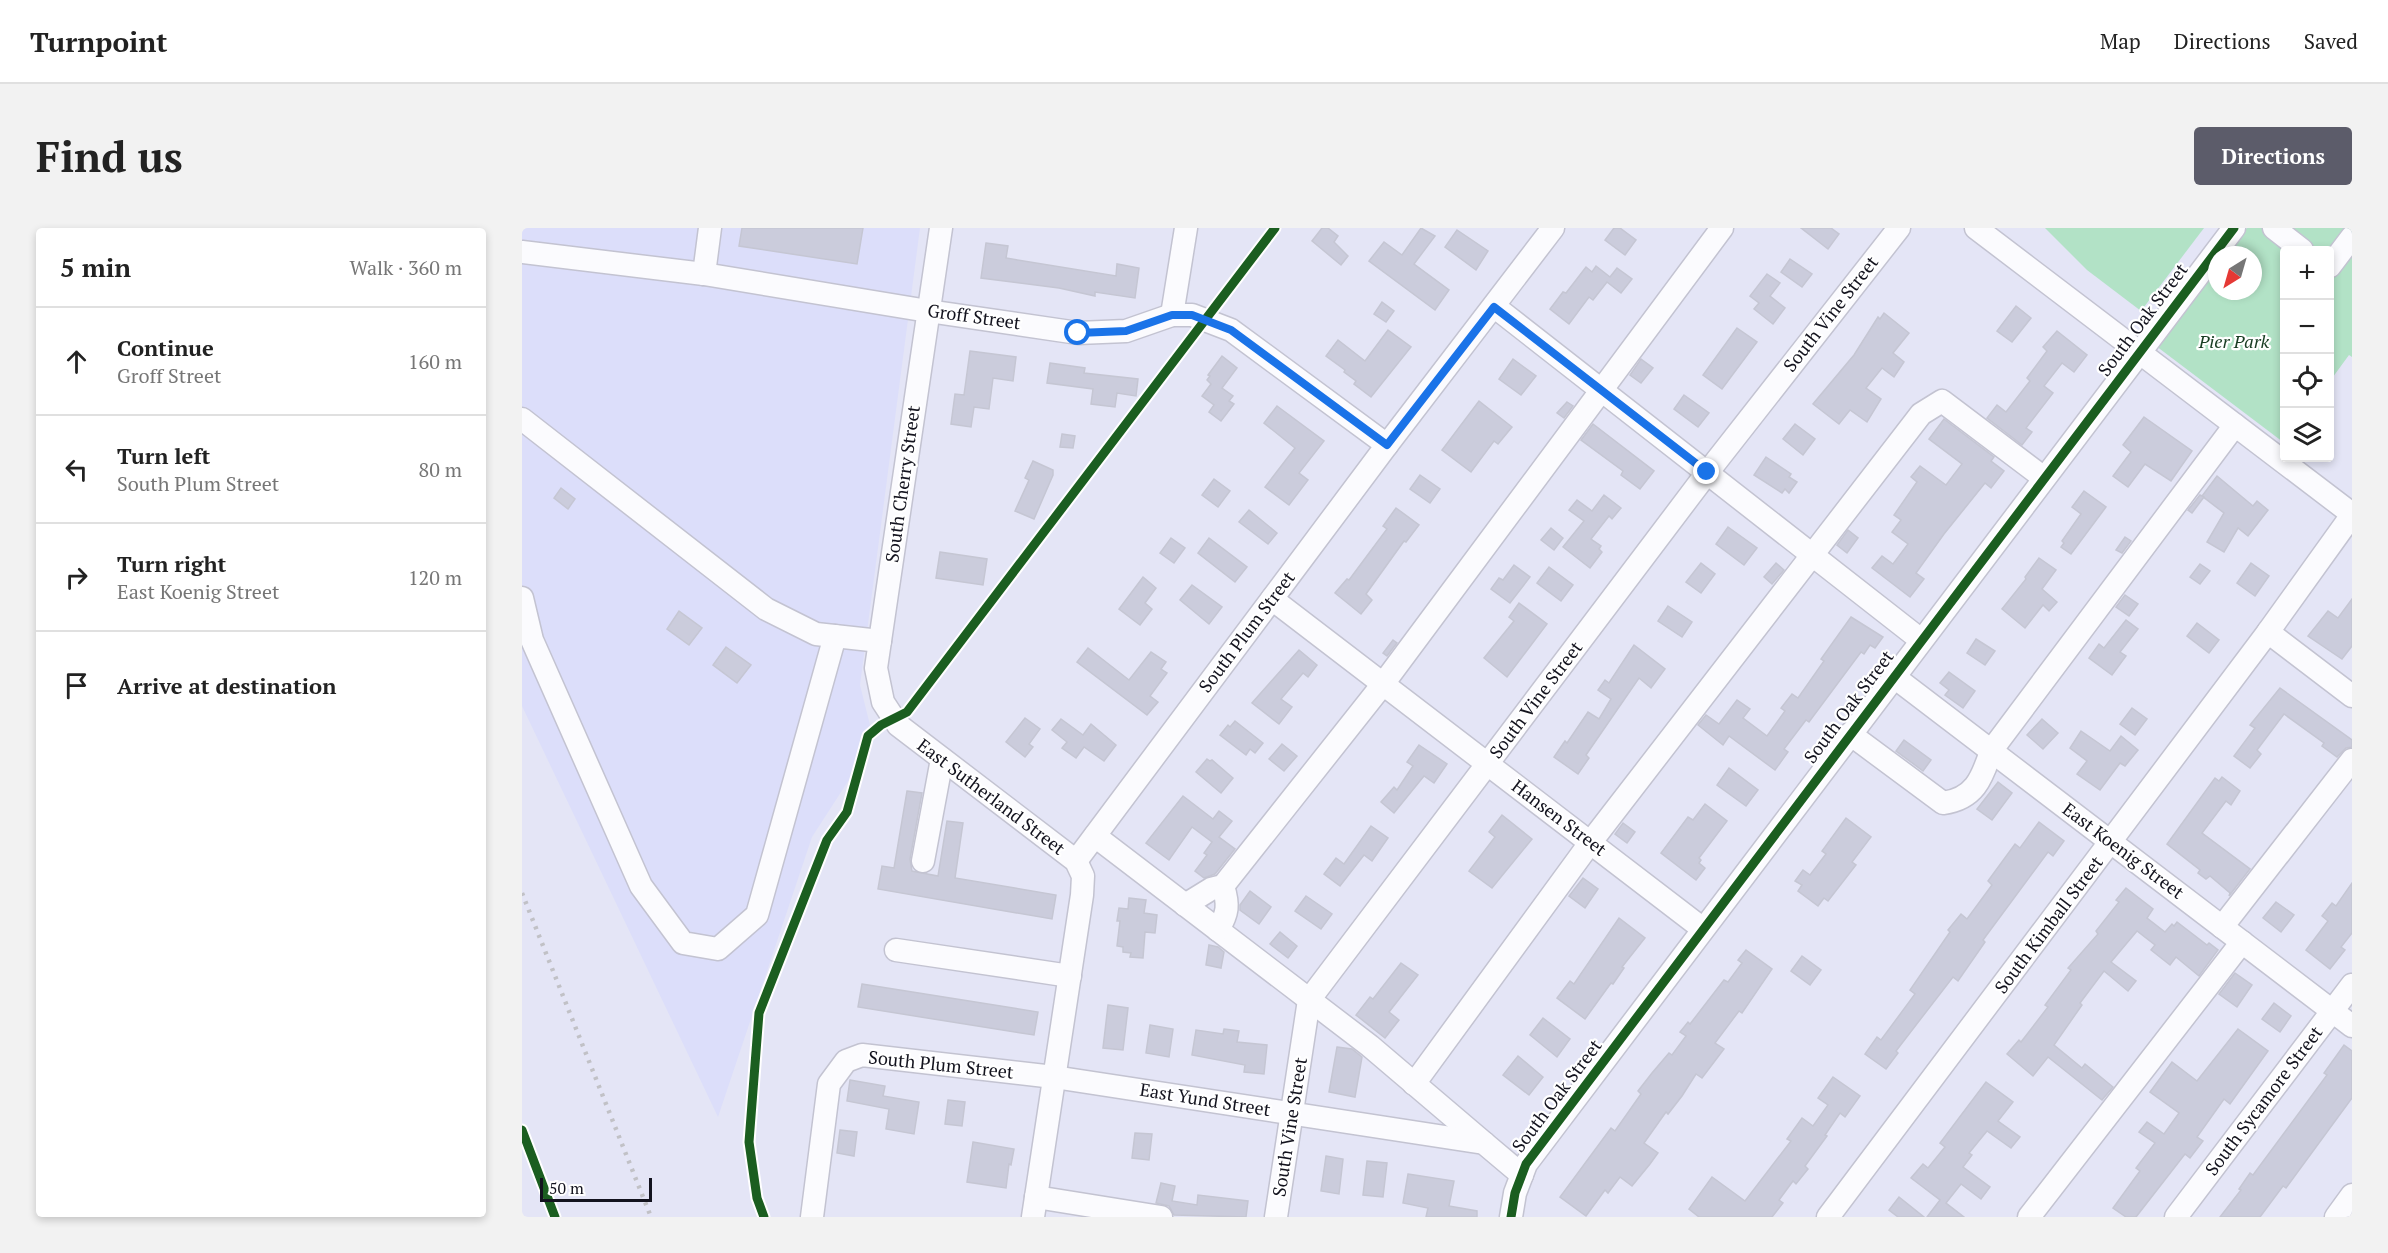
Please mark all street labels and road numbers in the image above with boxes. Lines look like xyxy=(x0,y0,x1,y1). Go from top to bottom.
street label: South Vine Street xyxy=(1777,250,1883,376)
street label: South Oak Street xyxy=(2092,258,2193,381)
street label: Groff Street xyxy=(926,298,1023,334)
street label: South Cherry Street xyxy=(879,403,925,564)
street label: South Plum Street xyxy=(1193,566,1300,697)
street label: South Vine Street xyxy=(1483,636,1587,763)
street label: South Oak Street xyxy=(1798,645,1899,768)
street label: East Sutherland Street xyxy=(913,733,1071,860)
street label: Hansen Street xyxy=(1507,774,1612,861)
street label: East Koenig Street xyxy=(2058,797,2189,904)
street label: South Kimball Street xyxy=(1989,851,2108,998)
street label: South Sycamore Street xyxy=(2199,1021,2328,1180)
street label: South Oak Street xyxy=(1506,1034,1607,1157)
street label: South Plum Street xyxy=(867,1044,1015,1084)
street label: South Vine Street xyxy=(1266,1055,1312,1198)
street label: East Yund Street xyxy=(1138,1077,1273,1121)

